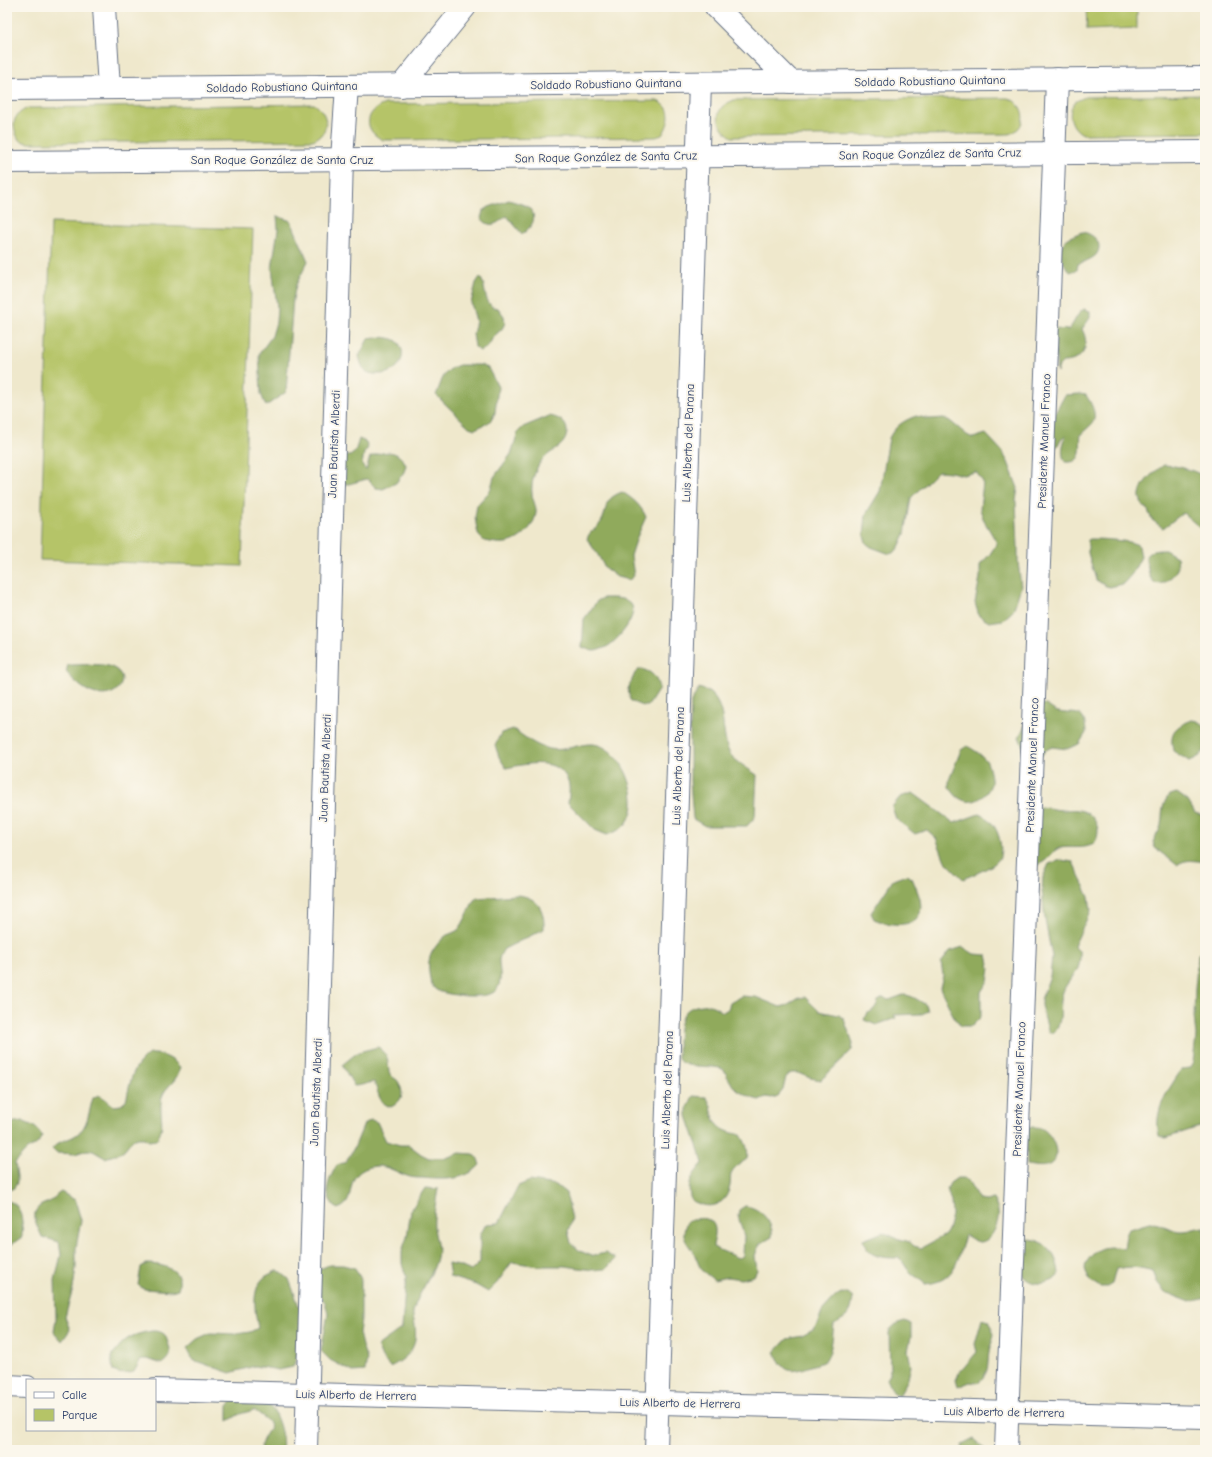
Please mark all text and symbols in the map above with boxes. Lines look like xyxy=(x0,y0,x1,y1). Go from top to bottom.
street label: Soldado Robustiano Quintana xyxy=(854,73,1006,89)
street label: Soldado Robustiano Quintana xyxy=(530,76,682,92)
street label: Soldado Robustiano Quintana xyxy=(206,79,358,95)
street label: San Roque González de Santa Cruz xyxy=(839,145,1022,163)
street label: San Roque González de Santa Cruz xyxy=(515,148,698,166)
street label: San Roque González de Santa Cruz xyxy=(191,153,374,167)
street label: Presidente Manuel Franco xyxy=(1035,373,1053,509)
street label: Luis Alberto del Parana xyxy=(679,383,697,503)
street label: Juan Bautista Alberdi xyxy=(325,390,343,498)
street label: Presidente Manuel Franco xyxy=(1023,697,1041,833)
street label: Luis Alberto del Parana xyxy=(669,706,687,826)
street label: Juan Bautista Alberdi xyxy=(316,714,334,822)
street label: Presidente Manuel Franco xyxy=(1010,1021,1028,1157)
street label: Luis Alberto del Parana xyxy=(658,1030,676,1150)
street label: Juan Bautista Alberdi xyxy=(307,1038,325,1146)
legend xyxy=(26,1379,156,1431)
street label: Luis Alberto de Herrera xyxy=(295,1387,417,1403)
text: Calle xyxy=(62,1388,87,1402)
street label: Luis Alberto de Herrera xyxy=(619,1395,741,1411)
street label: Luis Alberto de Herrera xyxy=(943,1404,1065,1420)
text: Parque xyxy=(62,1408,97,1422)

